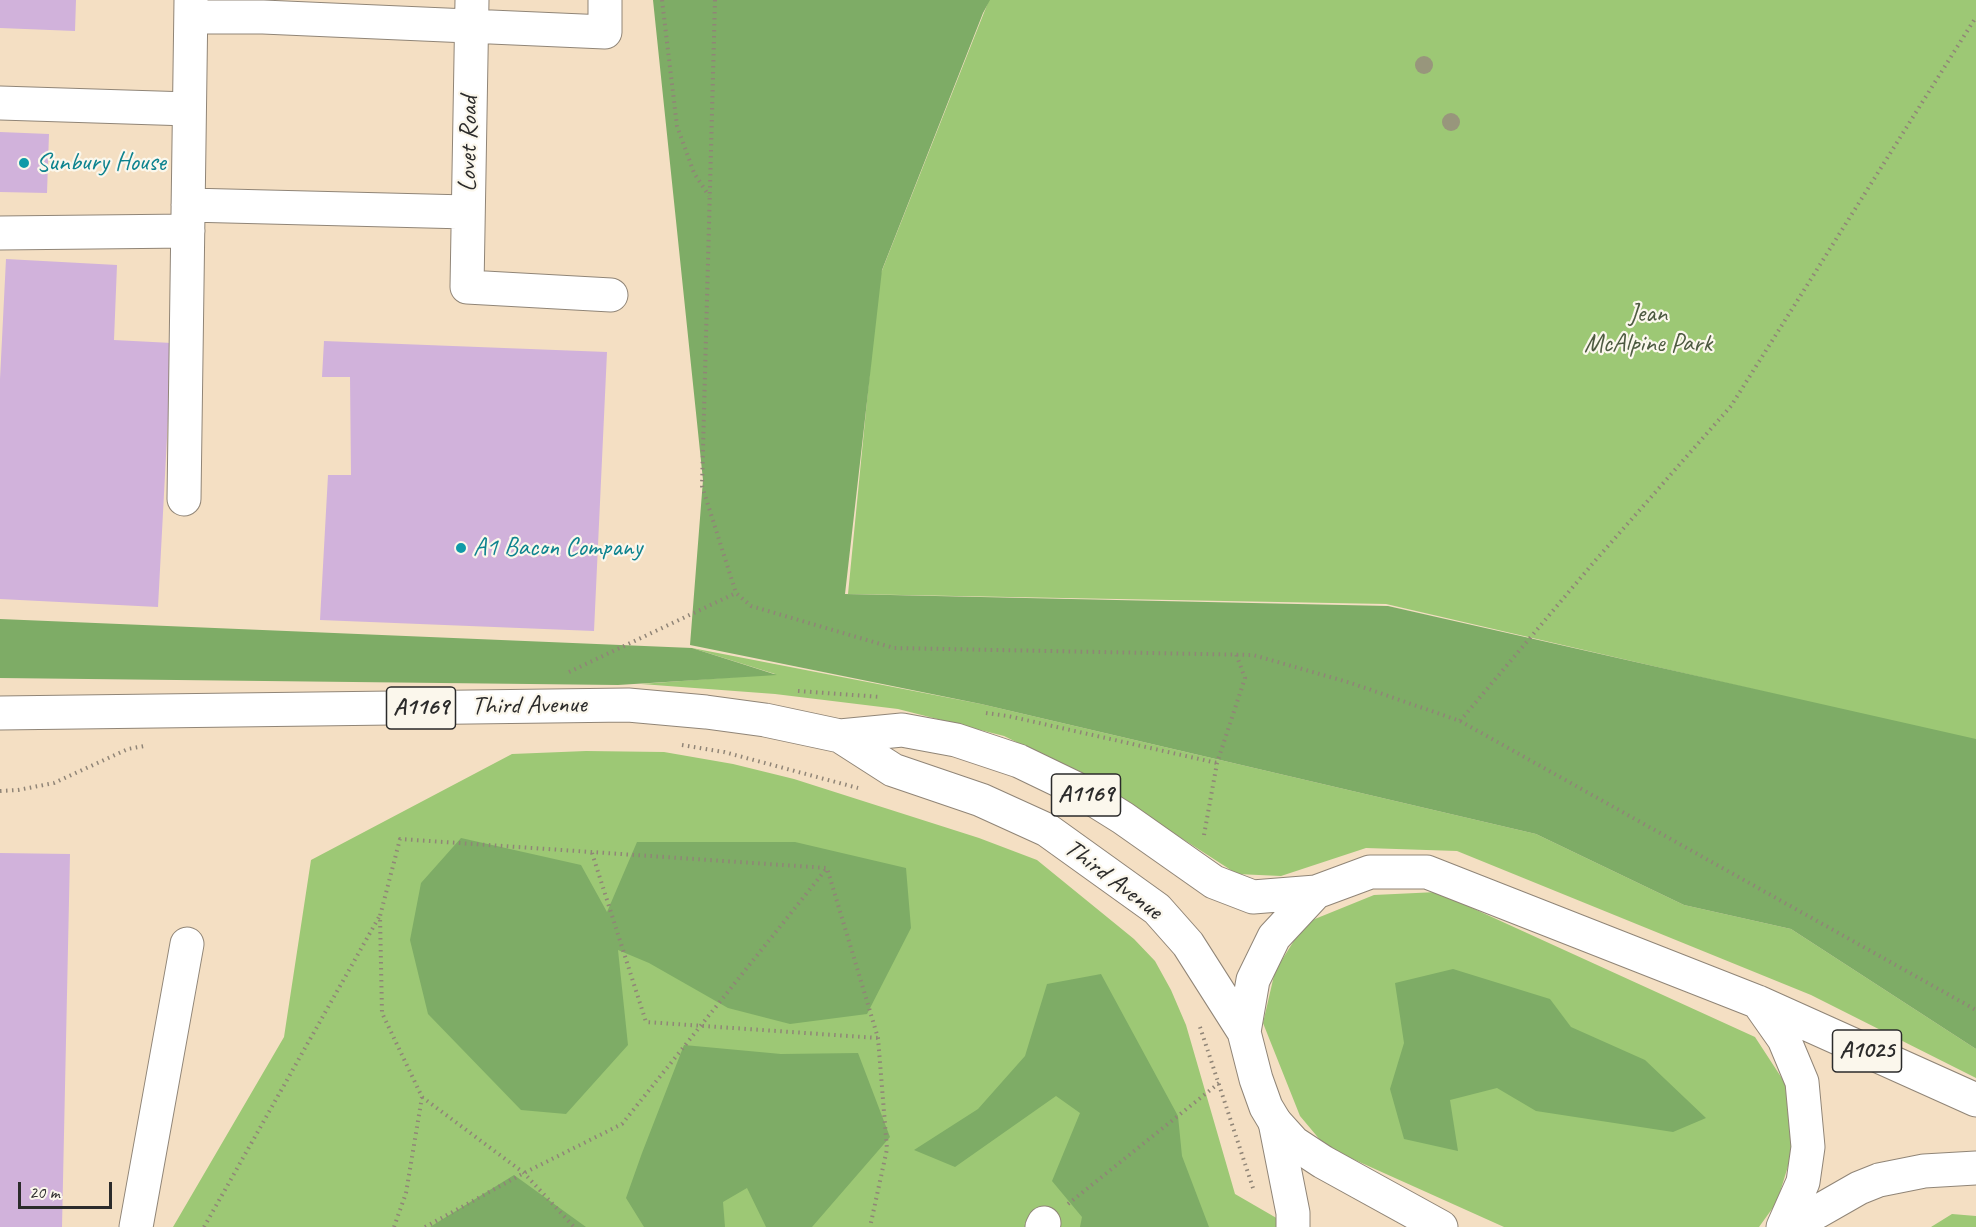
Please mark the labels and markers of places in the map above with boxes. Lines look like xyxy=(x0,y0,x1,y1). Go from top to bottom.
place label: Sunbury House xyxy=(36,147,166,179)
marker: Sunbury House xyxy=(17,156,31,170)
place label: A1 Bacon Company xyxy=(473,532,642,564)
marker: A1 Bacon Company xyxy=(454,541,468,555)

